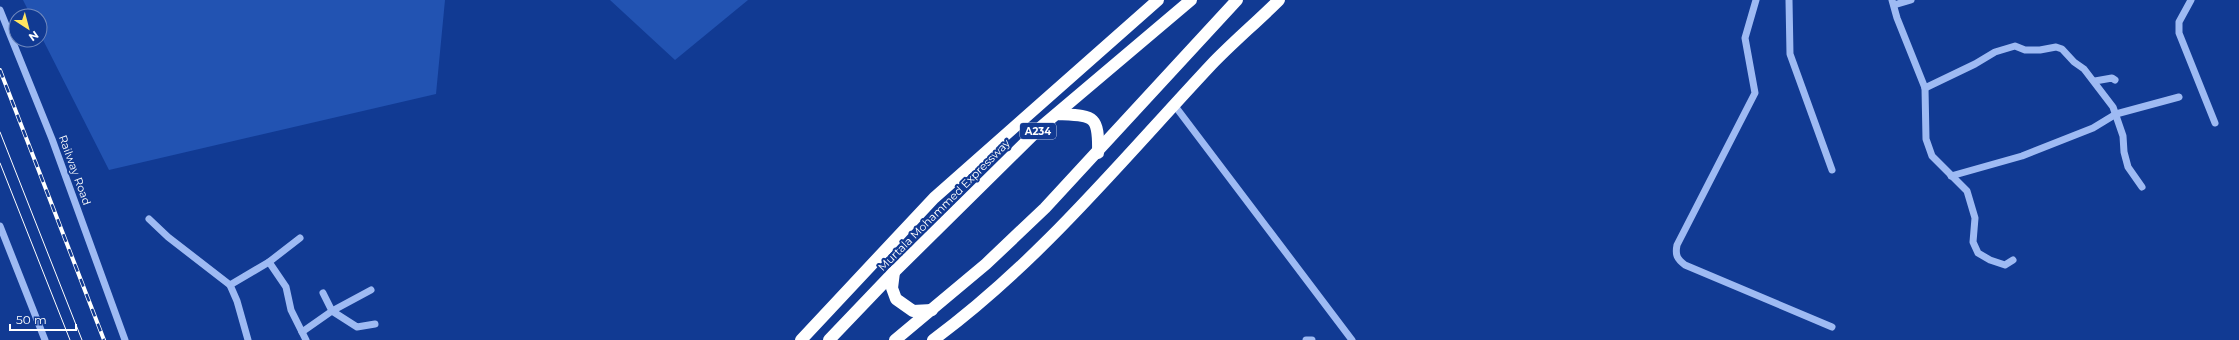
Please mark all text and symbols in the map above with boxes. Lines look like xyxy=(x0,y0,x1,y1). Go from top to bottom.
north arrow xyxy=(8,8,48,48)
text: N xyxy=(26,28,42,44)
road number: A234 xyxy=(1020,123,1056,139)
street label: Railway Road xyxy=(56,133,94,207)
street label: Murtala Mohammed Expressway xyxy=(875,136,1013,274)
scale bar xyxy=(10,306,76,332)
text: 50 m xyxy=(16,312,47,327)

